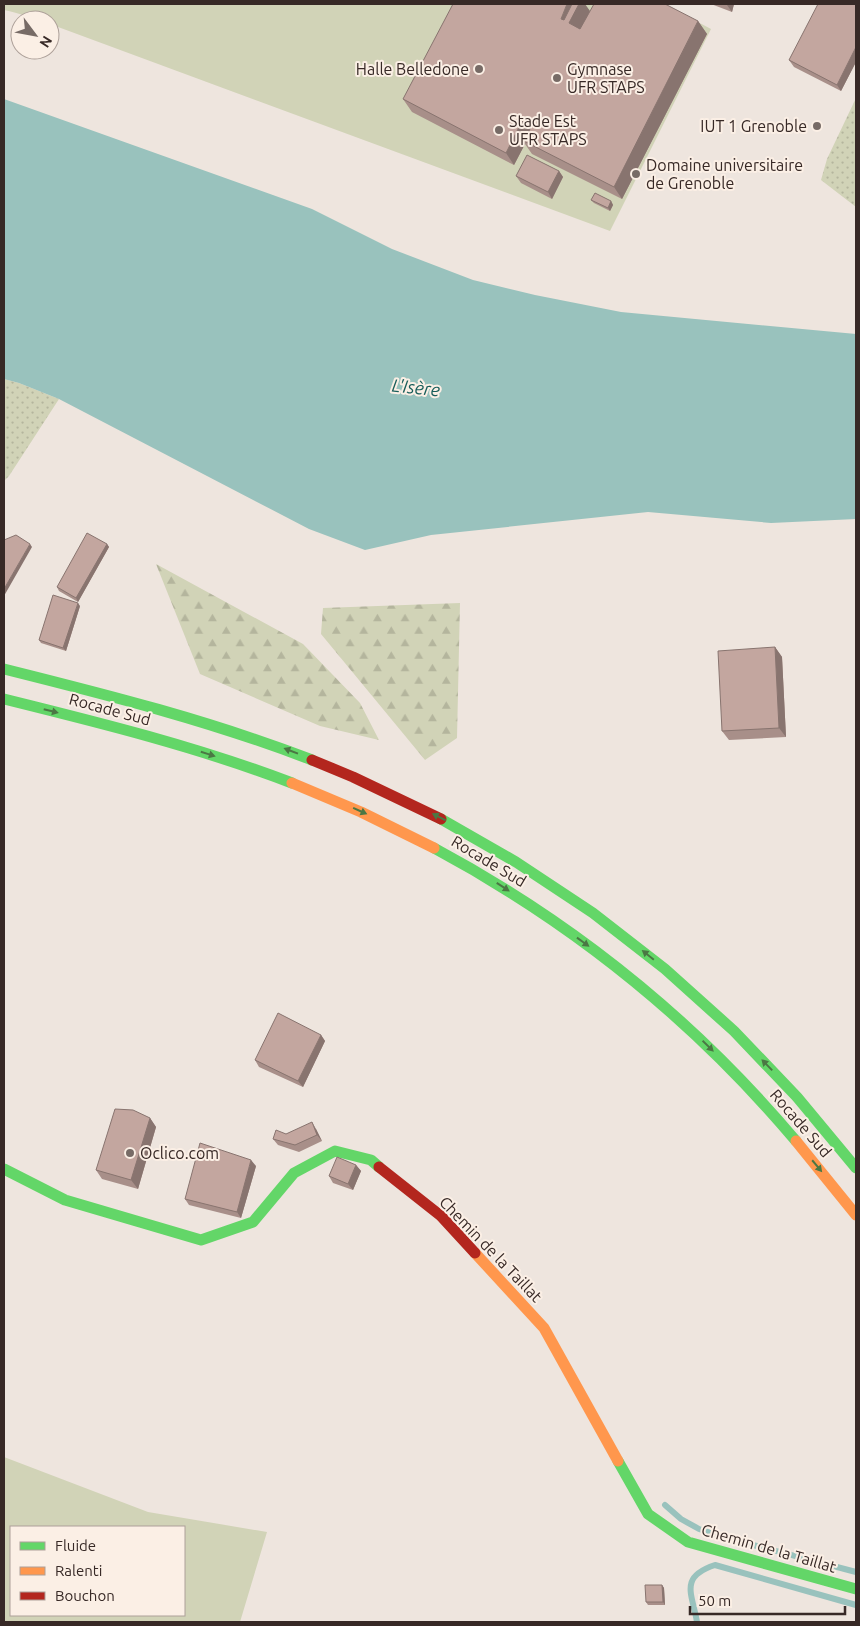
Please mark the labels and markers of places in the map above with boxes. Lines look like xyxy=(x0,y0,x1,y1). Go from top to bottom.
place label: Halle Belledone xyxy=(356,60,469,78)
place label: Gymnase UFR STAPS xyxy=(567,60,645,96)
marker: Halle Belledone xyxy=(473,63,485,75)
marker: Gymnase UFR STAPS xyxy=(551,72,563,84)
place label: Stade Est UFR STAPS xyxy=(509,112,587,148)
place label: IUT 1 Grenoble xyxy=(700,117,807,135)
marker: IUT 1 Grenoble xyxy=(811,120,823,132)
marker: Stade Est UFR STAPS xyxy=(493,124,505,136)
place label: Domaine universitaire de Grenoble xyxy=(646,156,803,192)
marker: Domaine universitaire de Grenoble xyxy=(630,168,642,180)
place label: Oclico.com xyxy=(140,1144,219,1162)
marker: Oclico.com xyxy=(124,1147,136,1159)

